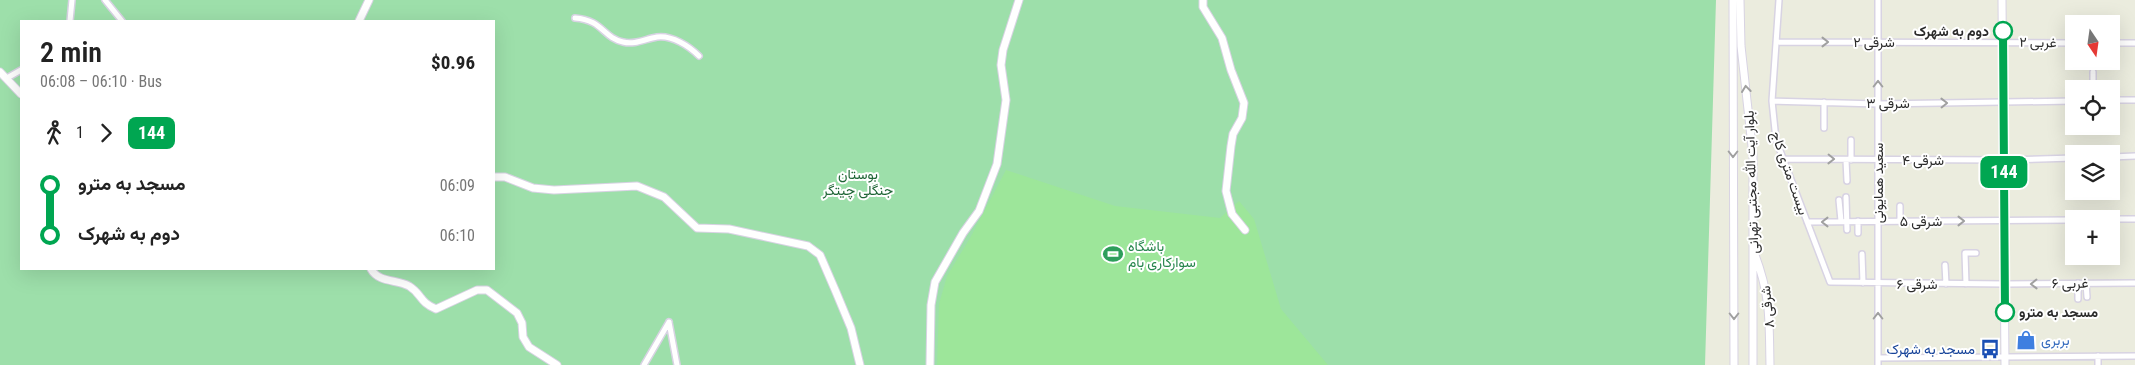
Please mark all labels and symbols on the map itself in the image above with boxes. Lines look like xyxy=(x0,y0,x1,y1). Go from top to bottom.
north arrow xyxy=(2065,15,2120,70)
marker: دوم به شهرک xyxy=(1993,21,2013,41)
place label: دوم به شهرک xyxy=(1914,23,1989,40)
street label: ۲ شرقی xyxy=(1853,34,1895,51)
street label: ۲ غربی xyxy=(2019,34,2057,51)
one-way arrow xyxy=(1822,37,1829,47)
one-way arrow xyxy=(1873,80,1883,88)
one-way arrow xyxy=(1741,85,1752,93)
street label: ۳ شرقی xyxy=(1866,95,1910,112)
one-way arrow xyxy=(1940,98,1948,108)
street label: بلوار آیت الله مجتبی تهرانی xyxy=(1741,110,1762,254)
street label: بیست متری کاج xyxy=(1765,129,1812,218)
street label: سعید همایونی xyxy=(1870,143,1887,223)
one-way arrow xyxy=(1728,150,1738,158)
street label: ۴ شرقی xyxy=(1902,152,1944,169)
one-way arrow xyxy=(1827,154,1835,165)
line badge: 144 xyxy=(1975,156,2033,188)
park label: بوستان جنگلی چیتگر xyxy=(822,166,893,200)
street label: ۵ شرقی xyxy=(1900,213,1942,230)
one-way arrow xyxy=(1958,216,1966,226)
one-way arrow xyxy=(1821,217,1828,227)
place label: باشگاه سوارکاری بام xyxy=(1128,238,1196,271)
sports icon: باشگاه سوارکاری بام xyxy=(1102,243,1124,265)
street label: ۶ غربی xyxy=(2051,275,2089,292)
street label: ۶ شرقی xyxy=(1896,276,1938,293)
one-way arrow xyxy=(2030,279,2038,289)
street label: ۸ شرقی xyxy=(1757,285,1778,329)
marker: مسجد به مترو xyxy=(1995,302,2015,322)
place label: مسجد به مترو xyxy=(2019,304,2099,321)
one-way arrow xyxy=(1729,312,1739,320)
one-way arrow xyxy=(1873,312,1883,320)
shop icon: بربری xyxy=(2015,329,2037,351)
place label: بربری xyxy=(2041,332,2070,349)
bus stop icon: مسجد به شهرک xyxy=(1979,338,2001,360)
place label: مسجد به شهرک xyxy=(1887,341,1975,358)

